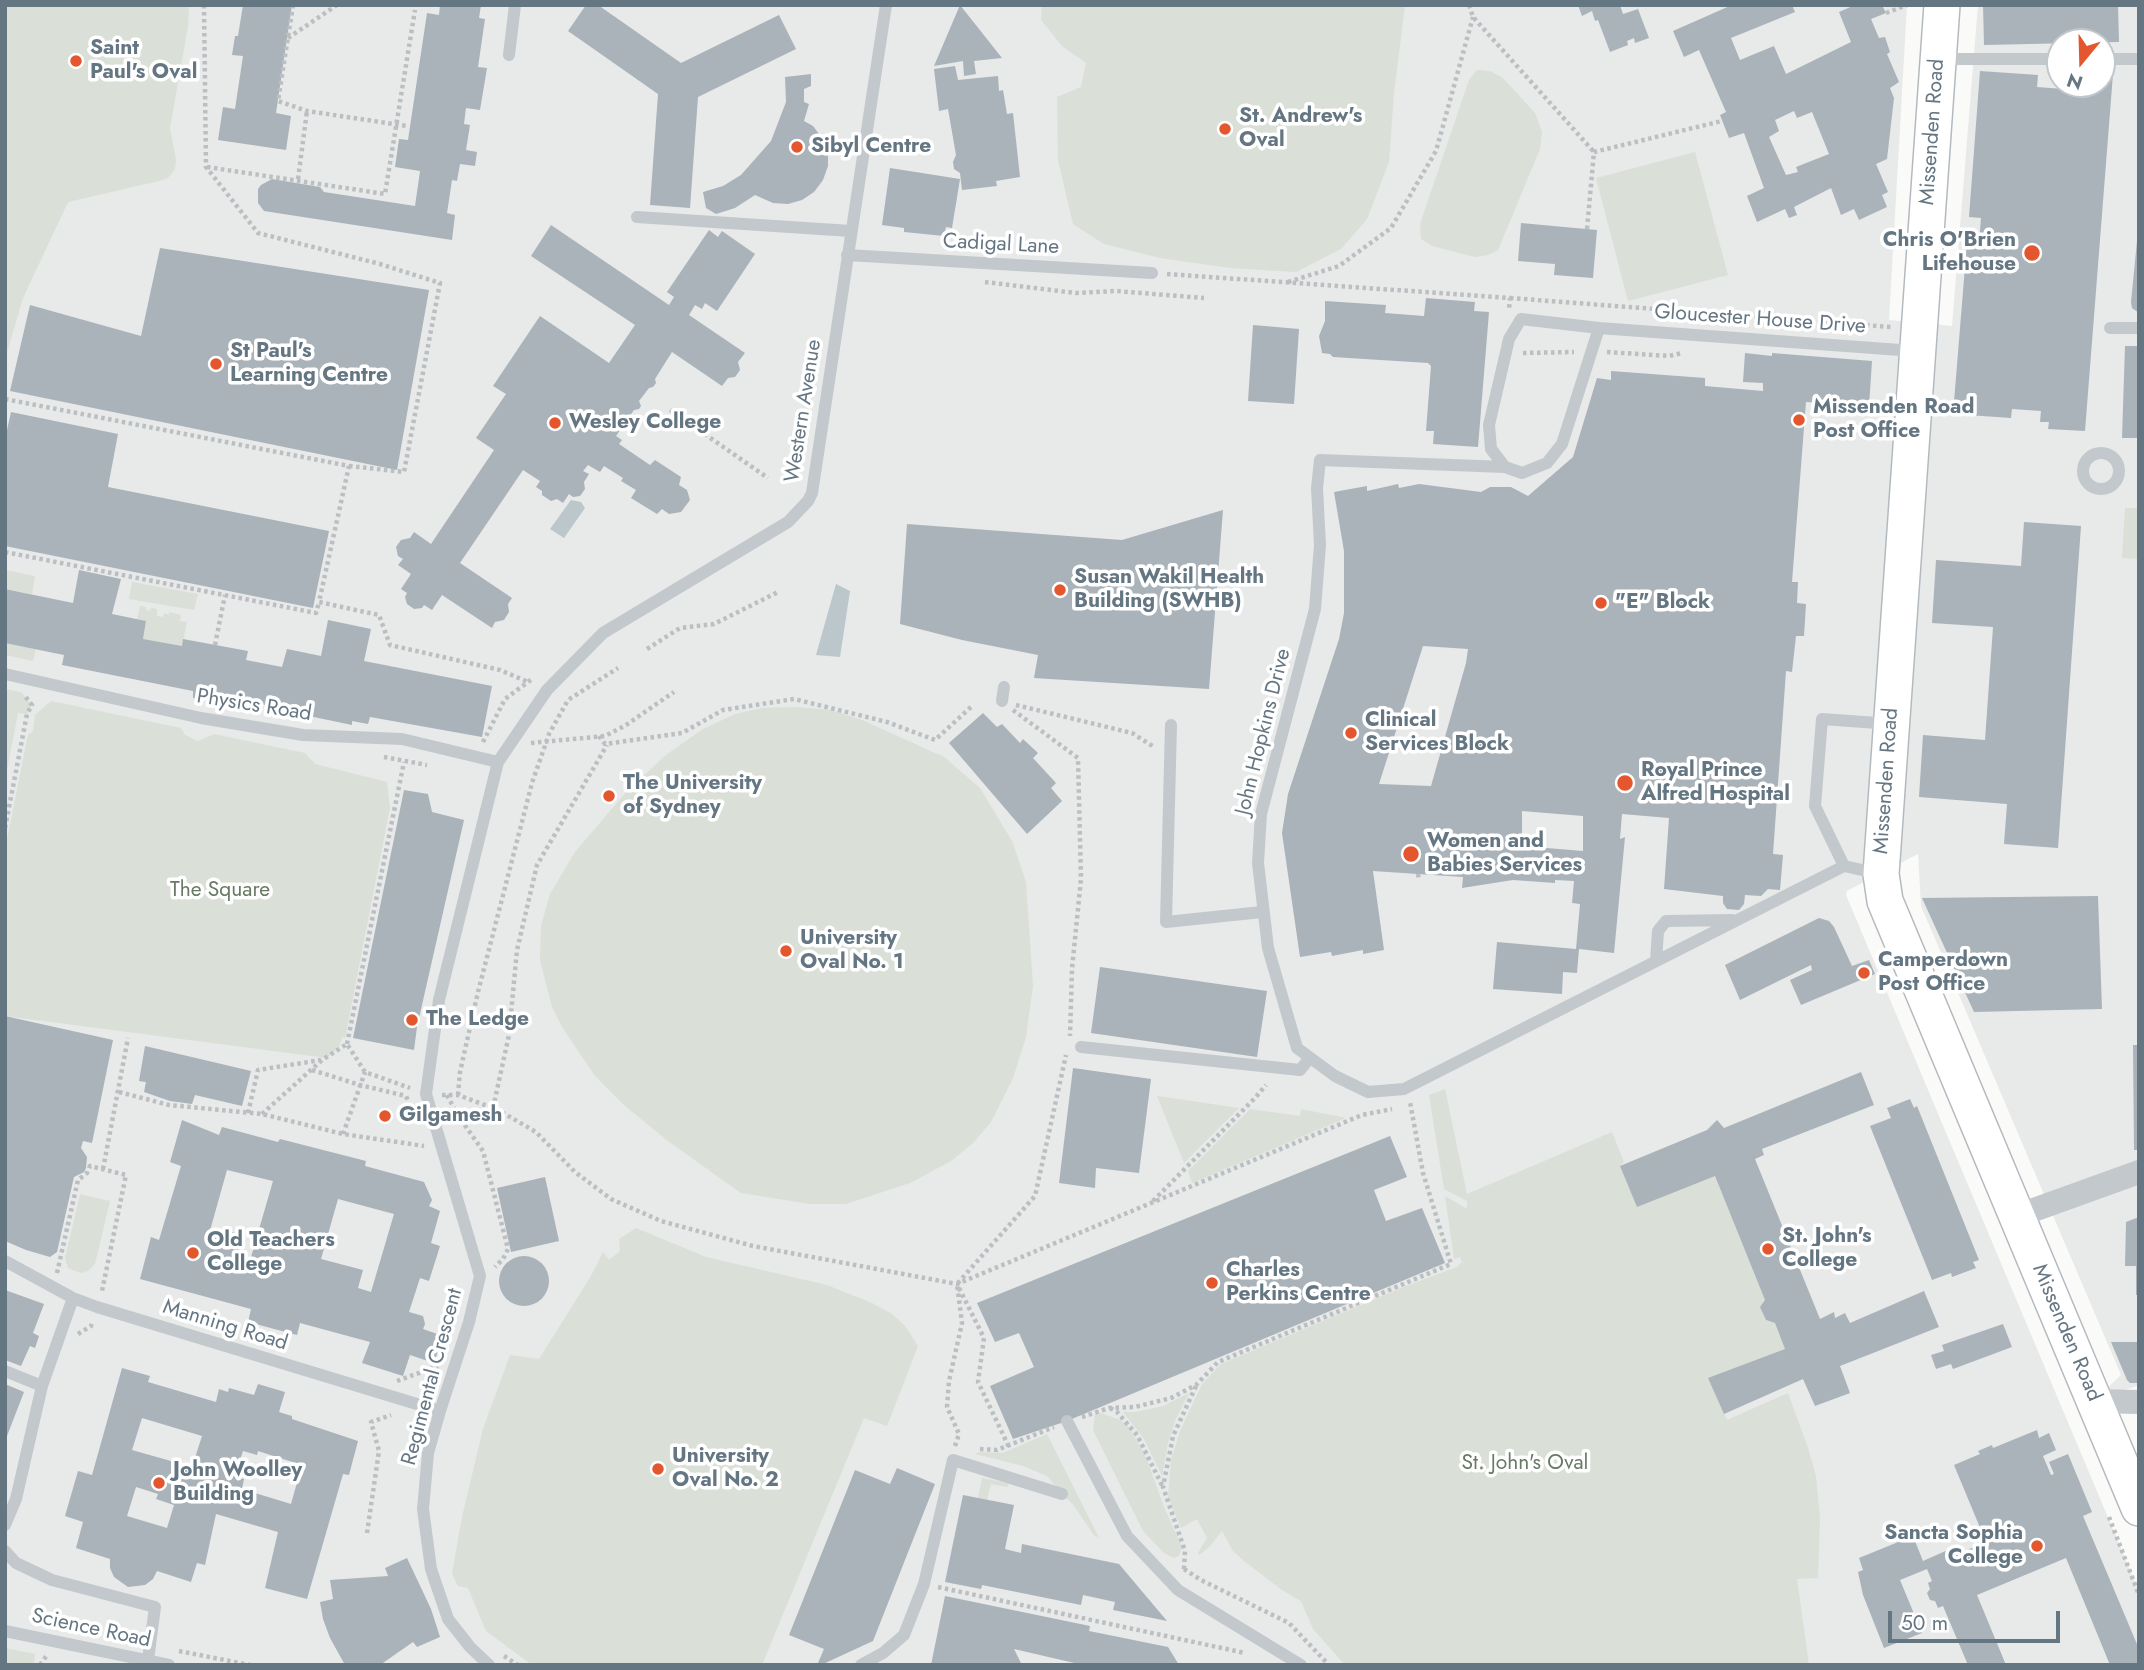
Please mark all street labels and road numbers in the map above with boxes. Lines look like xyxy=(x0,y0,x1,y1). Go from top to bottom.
street label: Missenden Road xyxy=(1915,58,1951,206)
street label: Cadigal Lane xyxy=(942,229,1060,261)
street label: Gloucester House Drive xyxy=(1653,300,1867,340)
street label: Western Avenue xyxy=(780,338,828,484)
street label: John Hopkins Drive xyxy=(1231,646,1297,818)
street label: Physics Road xyxy=(195,685,313,727)
street label: Missenden Road xyxy=(1869,707,1905,855)
street label: Missenden Road xyxy=(2026,1261,2106,1405)
street label: Regimental Crescent xyxy=(397,1286,469,1468)
street label: Manning Road xyxy=(160,1295,290,1357)
street label: Science Road xyxy=(29,1604,153,1654)

